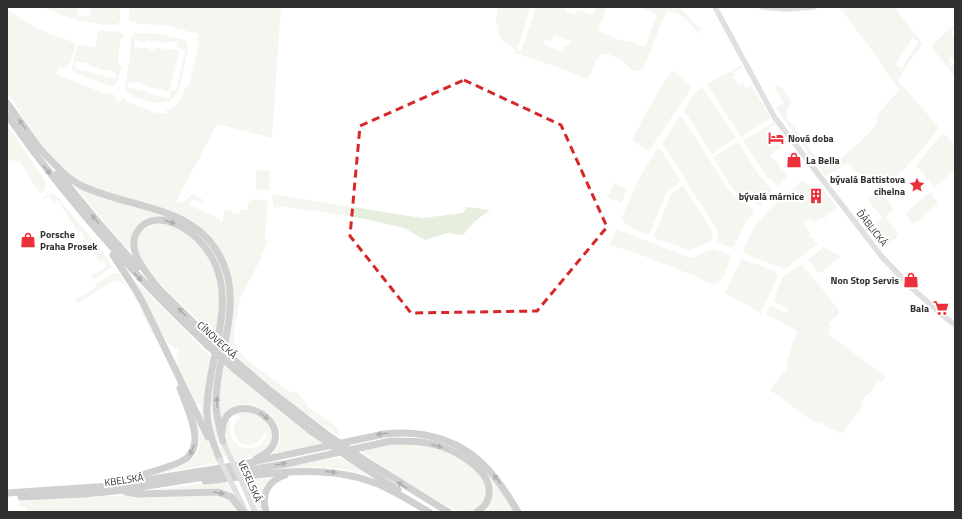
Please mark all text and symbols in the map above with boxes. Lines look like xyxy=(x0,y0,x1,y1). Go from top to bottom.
one-way arrow xyxy=(18,119,26,129)
hotel icon: Nová doba xyxy=(767,129,785,147)
place label: Nová doba xyxy=(788,131,834,146)
shop icon: La Bella xyxy=(785,151,803,169)
place label: La Bella xyxy=(806,153,840,168)
one-way arrow xyxy=(43,164,51,175)
place label: bývalá Battistova cihelna xyxy=(830,172,905,199)
place icon: bývalá Battistova cihelna xyxy=(908,176,926,194)
building icon: bývalá márnice xyxy=(807,187,825,205)
place label: bývalá márnice xyxy=(739,189,804,204)
street label: ĎÁBLICKÁ xyxy=(853,207,891,249)
one-way arrow xyxy=(90,214,99,224)
one-way arrow xyxy=(164,219,176,225)
place label: Porsche Praha Prosek xyxy=(40,227,98,254)
shop icon: Porsche Praha Prosek xyxy=(19,231,37,249)
shop icon: Non Stop Servis xyxy=(902,271,920,289)
one-way arrow xyxy=(133,272,143,282)
place label: Non Stop Servis xyxy=(831,273,899,288)
supermarket icon: Bala xyxy=(932,299,950,317)
place label: Bala xyxy=(910,301,929,316)
one-way arrow xyxy=(177,307,187,317)
street label: CÍNOVECKÁ xyxy=(194,318,240,362)
one-way arrow xyxy=(214,395,220,408)
one-way arrow xyxy=(258,412,269,420)
one-way arrow xyxy=(376,432,388,438)
one-way arrow xyxy=(431,443,443,449)
one-way arrow xyxy=(189,444,195,455)
street label: VESELSKÁ xyxy=(234,458,266,504)
one-way arrow xyxy=(275,461,287,467)
one-way arrow xyxy=(325,469,337,476)
street label: KBELSKÁ xyxy=(104,470,145,490)
one-way arrow xyxy=(492,474,501,485)
one-way arrow xyxy=(397,481,408,488)
one-way arrow xyxy=(213,490,226,496)

